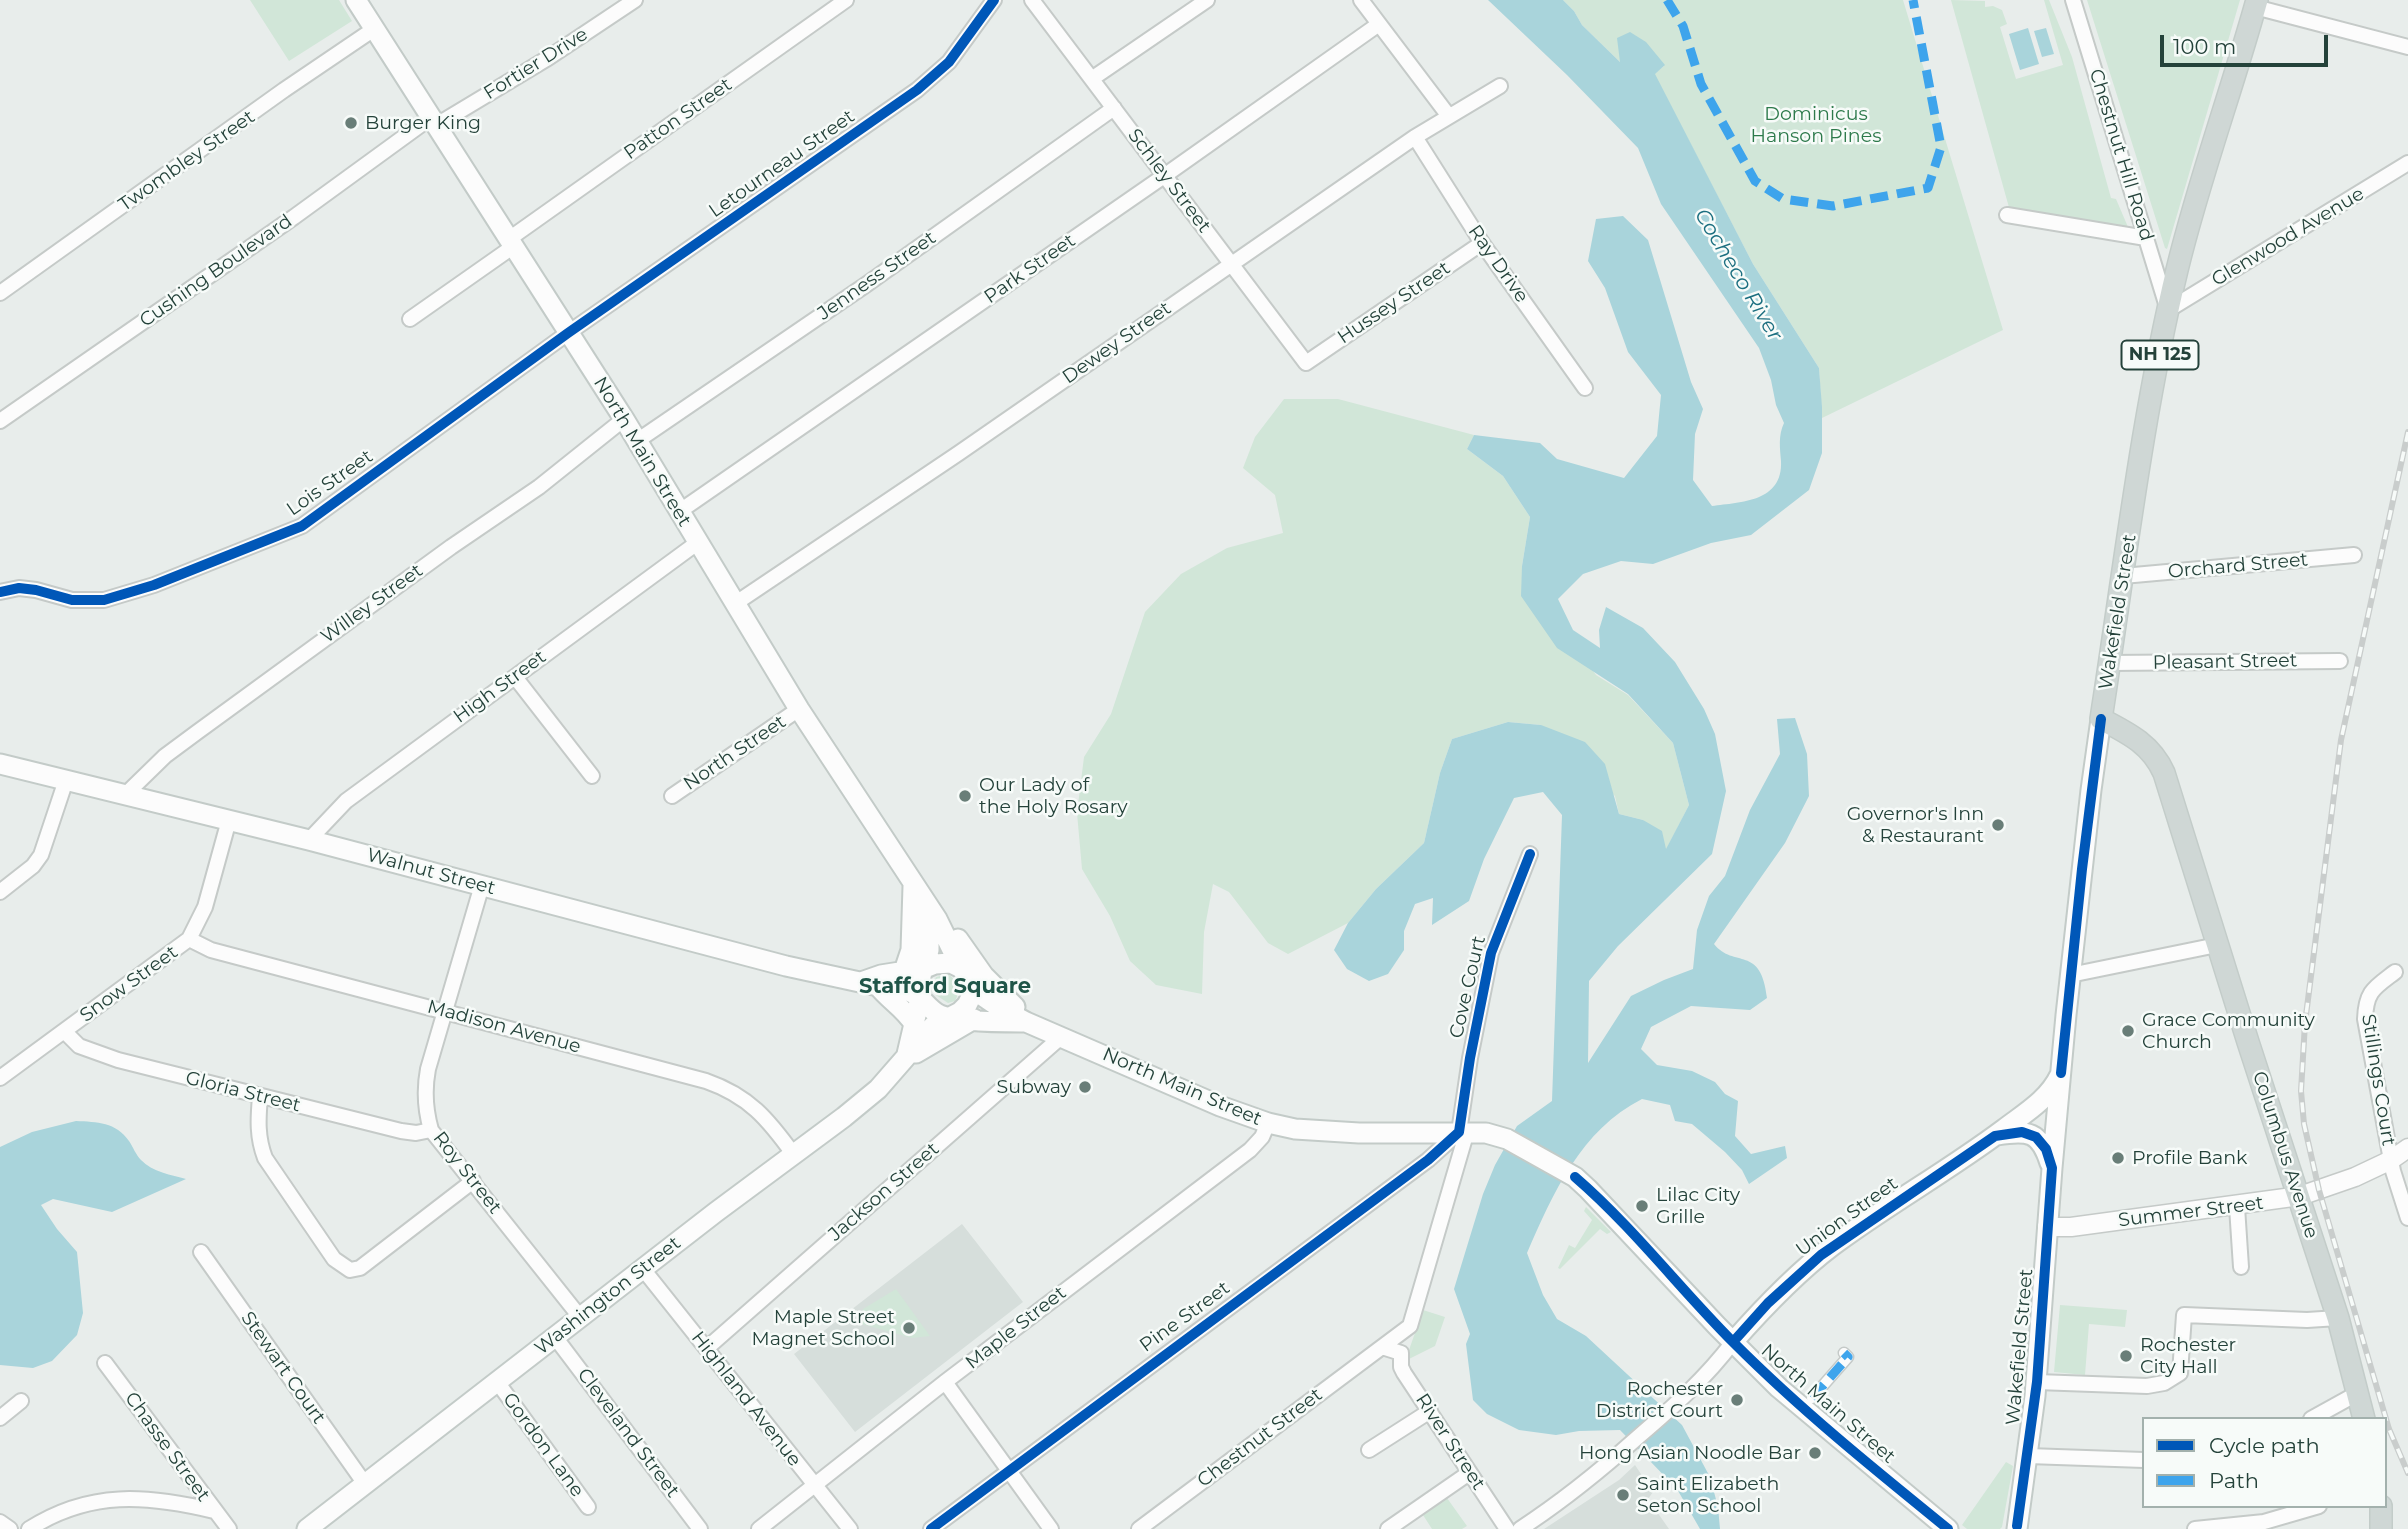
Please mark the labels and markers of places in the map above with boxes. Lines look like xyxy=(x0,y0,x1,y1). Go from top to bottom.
place label: Burger King xyxy=(365,112,481,134)
marker: Burger King xyxy=(343,115,359,131)
place label: Our Lady of the Holy Rosary xyxy=(979,774,1128,818)
marker: Our Lady of the Holy Rosary xyxy=(957,788,973,804)
place label: Governor's Inn & Restaurant xyxy=(1847,803,1984,847)
marker: Governor's Inn & Restaurant xyxy=(1990,817,2006,833)
place label: Grace Community Church xyxy=(2142,1009,2315,1053)
marker: Grace Community Church xyxy=(2120,1023,2136,1039)
place label: Subway xyxy=(996,1076,1071,1098)
marker: Subway xyxy=(1077,1079,1093,1095)
place label: Profile Bank xyxy=(2132,1147,2247,1169)
marker: Profile Bank xyxy=(2110,1150,2126,1166)
place label: Lilac City Grille xyxy=(1656,1184,1740,1228)
marker: Lilac City Grille xyxy=(1634,1198,1650,1214)
place label: Maple Street Magnet School xyxy=(752,1306,895,1350)
marker: Maple Street Magnet School xyxy=(901,1320,917,1336)
place label: Rochester City Hall xyxy=(2140,1334,2236,1378)
marker: Rochester City Hall xyxy=(2118,1348,2134,1364)
place label: Rochester District Court xyxy=(1596,1378,1723,1422)
marker: Rochester District Court xyxy=(1729,1392,1745,1408)
place label: Hong Asian Noodle Bar xyxy=(1579,1442,1801,1464)
marker: Hong Asian Noodle Bar xyxy=(1807,1445,1823,1461)
place label: Saint Elizabeth Seton School xyxy=(1637,1473,1779,1517)
marker: Saint Elizabeth Seton School xyxy=(1615,1487,1631,1503)

